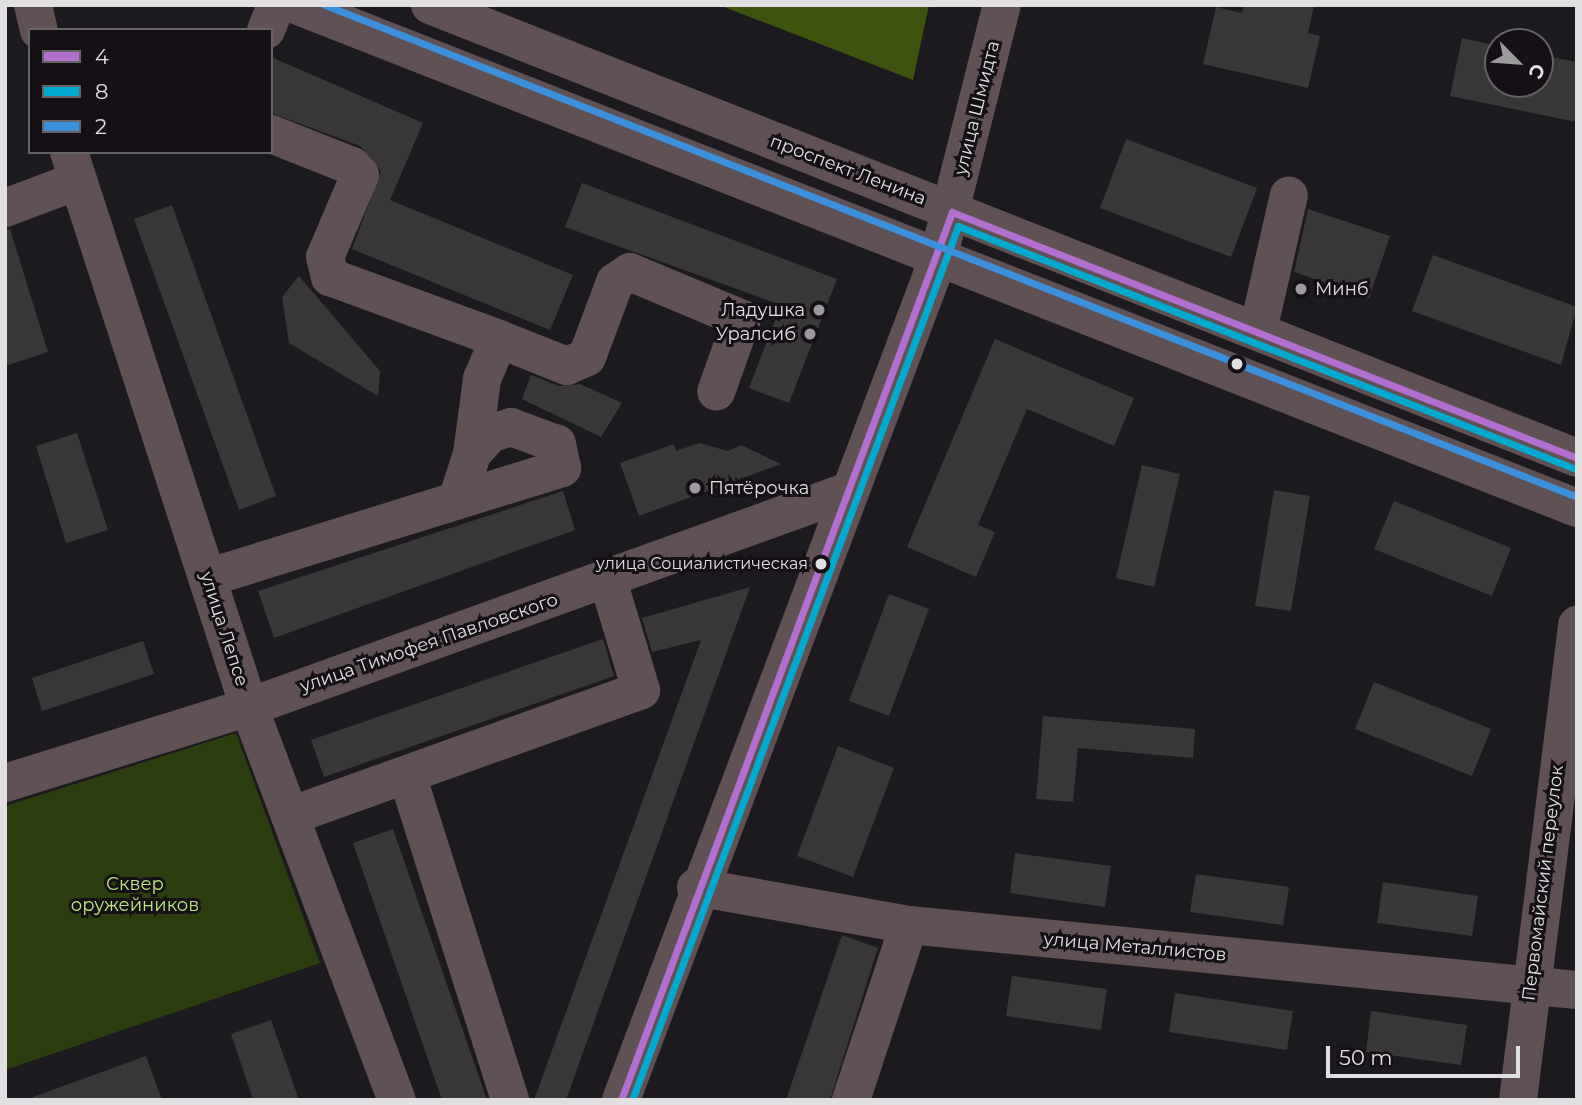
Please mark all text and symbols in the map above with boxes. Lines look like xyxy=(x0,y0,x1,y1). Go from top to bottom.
legend xyxy=(28,28,273,154)
north arrow xyxy=(1484,28,1554,98)
street label: улица Шмидта xyxy=(950,38,1004,178)
text: 4 xyxy=(95,44,109,69)
text: С xyxy=(1523,60,1550,82)
text: 8 xyxy=(95,79,108,104)
text: 2 xyxy=(95,114,107,139)
street label: проспект Ленина xyxy=(767,130,929,210)
place label: Минб xyxy=(1315,278,1369,300)
marker: Минб xyxy=(1293,281,1309,297)
place label: Ладушка xyxy=(721,299,805,321)
marker: Ладушка xyxy=(811,302,827,318)
place label: Уралсиб xyxy=(716,323,796,345)
marker: Уралсиб xyxy=(802,326,818,342)
unlabelled marker xyxy=(1230,357,1244,371)
place label: Пятёрочка xyxy=(709,477,809,499)
marker: Пятёрочка xyxy=(687,480,703,496)
place label: улица Социалистическая xyxy=(596,554,808,574)
marker: улица Социалистическая xyxy=(814,557,828,571)
street label: улица Лепсе xyxy=(195,569,253,689)
street label: улица Тимофея Павловского xyxy=(297,589,561,697)
street label: Первомайский переулок xyxy=(1518,764,1568,1002)
park label: Сквер оружейников xyxy=(71,874,199,917)
street label: улица Металлистов xyxy=(1043,928,1227,966)
scale bar xyxy=(1330,1032,1524,1076)
text: 50 m xyxy=(1339,1045,1393,1070)

